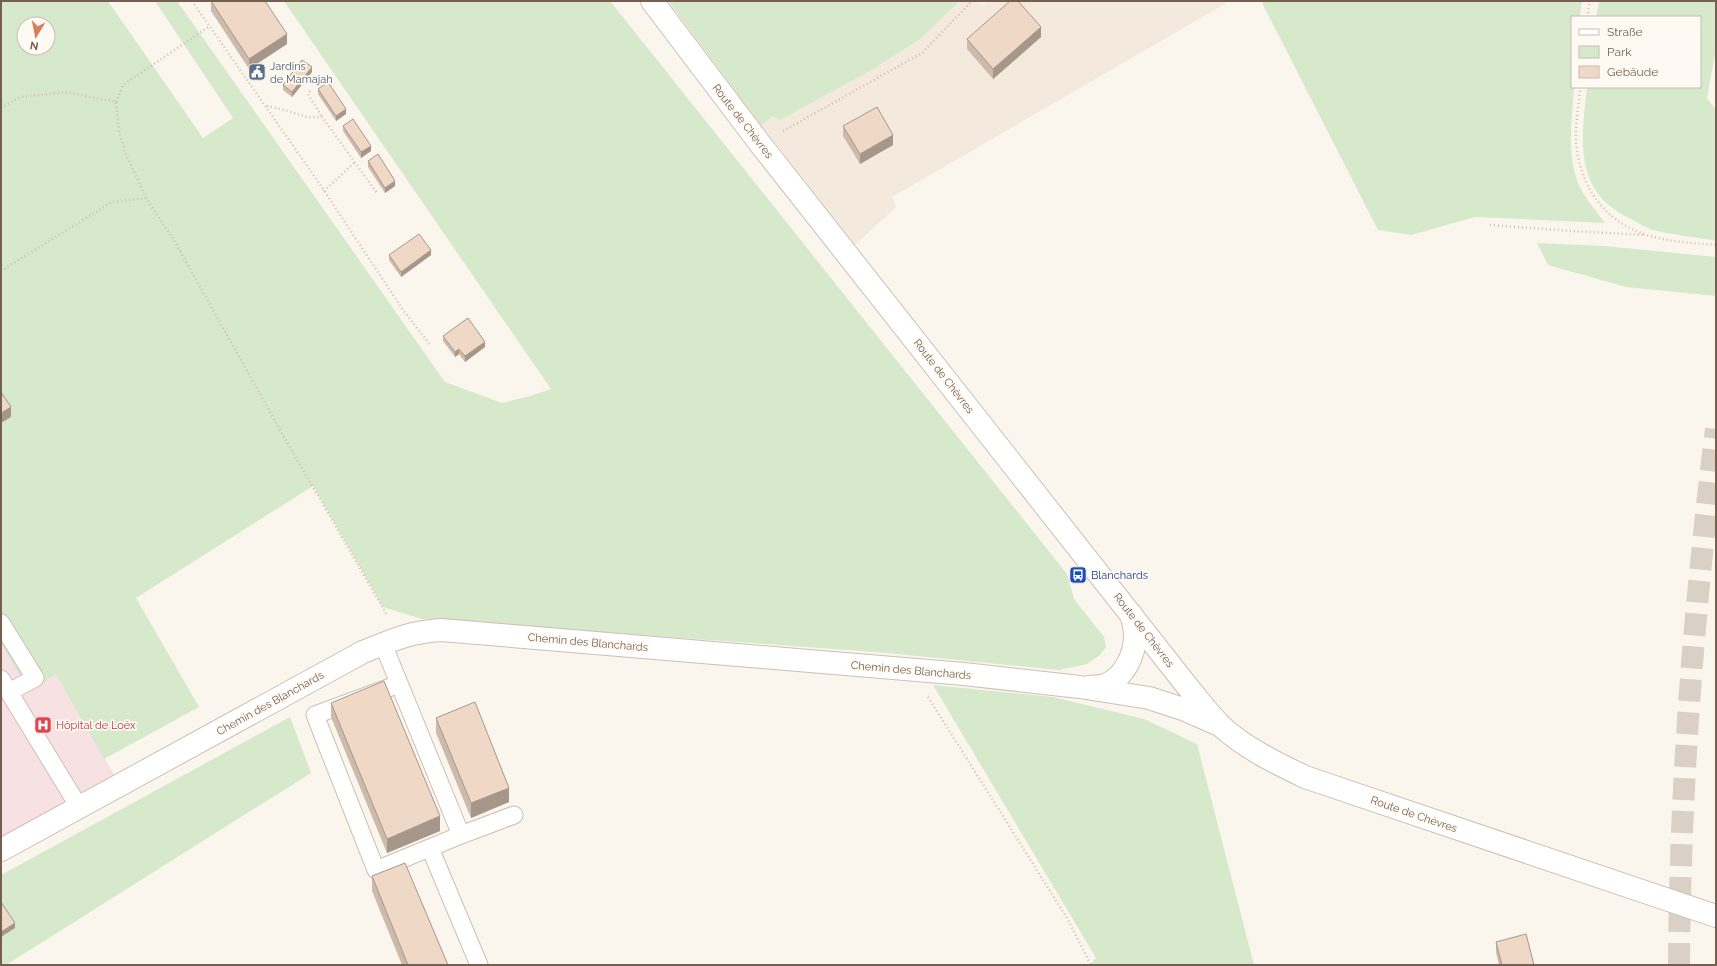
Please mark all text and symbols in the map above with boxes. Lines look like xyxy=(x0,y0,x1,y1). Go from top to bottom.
north arrow xyxy=(16,16,56,56)
legend xyxy=(1571,16,1701,88)
text: Straße xyxy=(1607,25,1643,39)
text: N xyxy=(29,38,40,52)
text: Park xyxy=(1607,45,1632,59)
place label: Jardins de Mamajah xyxy=(270,60,333,86)
public building icon: Jardins de Mamajah xyxy=(247,62,267,82)
text: Gebäude xyxy=(1607,65,1658,79)
street label: Route de Chèvres xyxy=(710,82,776,161)
street label: Route de Chèvres xyxy=(911,337,977,416)
bus stop icon: Blanchards xyxy=(1068,565,1088,585)
place label: Blanchards xyxy=(1091,569,1148,582)
street label: Route de Chèvres xyxy=(1111,591,1177,670)
street label: Chemin des Blanchards xyxy=(527,631,649,654)
street label: Chemin des Blanchards xyxy=(850,659,972,682)
street label: Chemin des Blanchards xyxy=(214,669,326,738)
hospital icon: Hôpital de Loëx xyxy=(33,715,53,735)
place label: Hôpital de Loëx xyxy=(56,719,136,732)
street label: Route de Chèvres xyxy=(1369,794,1459,835)

